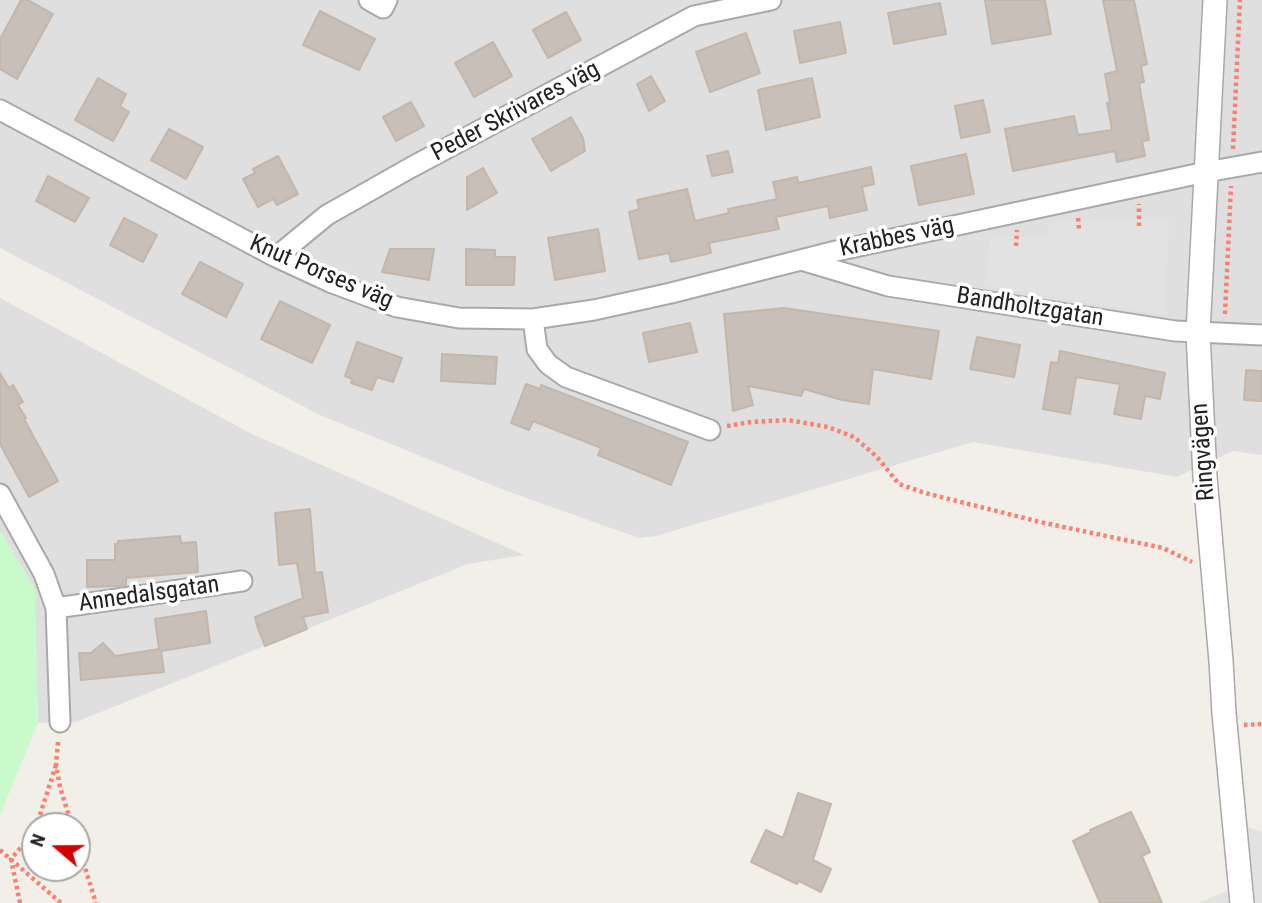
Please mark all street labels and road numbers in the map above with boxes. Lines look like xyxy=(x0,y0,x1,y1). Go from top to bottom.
street label: Peder Skrivares väg xyxy=(427,56,605,168)
street label: Krabbes väg xyxy=(837,212,957,264)
street label: Knut Porses väg xyxy=(245,230,397,316)
street label: Bandholtzgatan xyxy=(955,282,1105,334)
street label: Ringvägen xyxy=(1186,402,1222,502)
street label: Annedalsgatan xyxy=(77,571,221,619)

